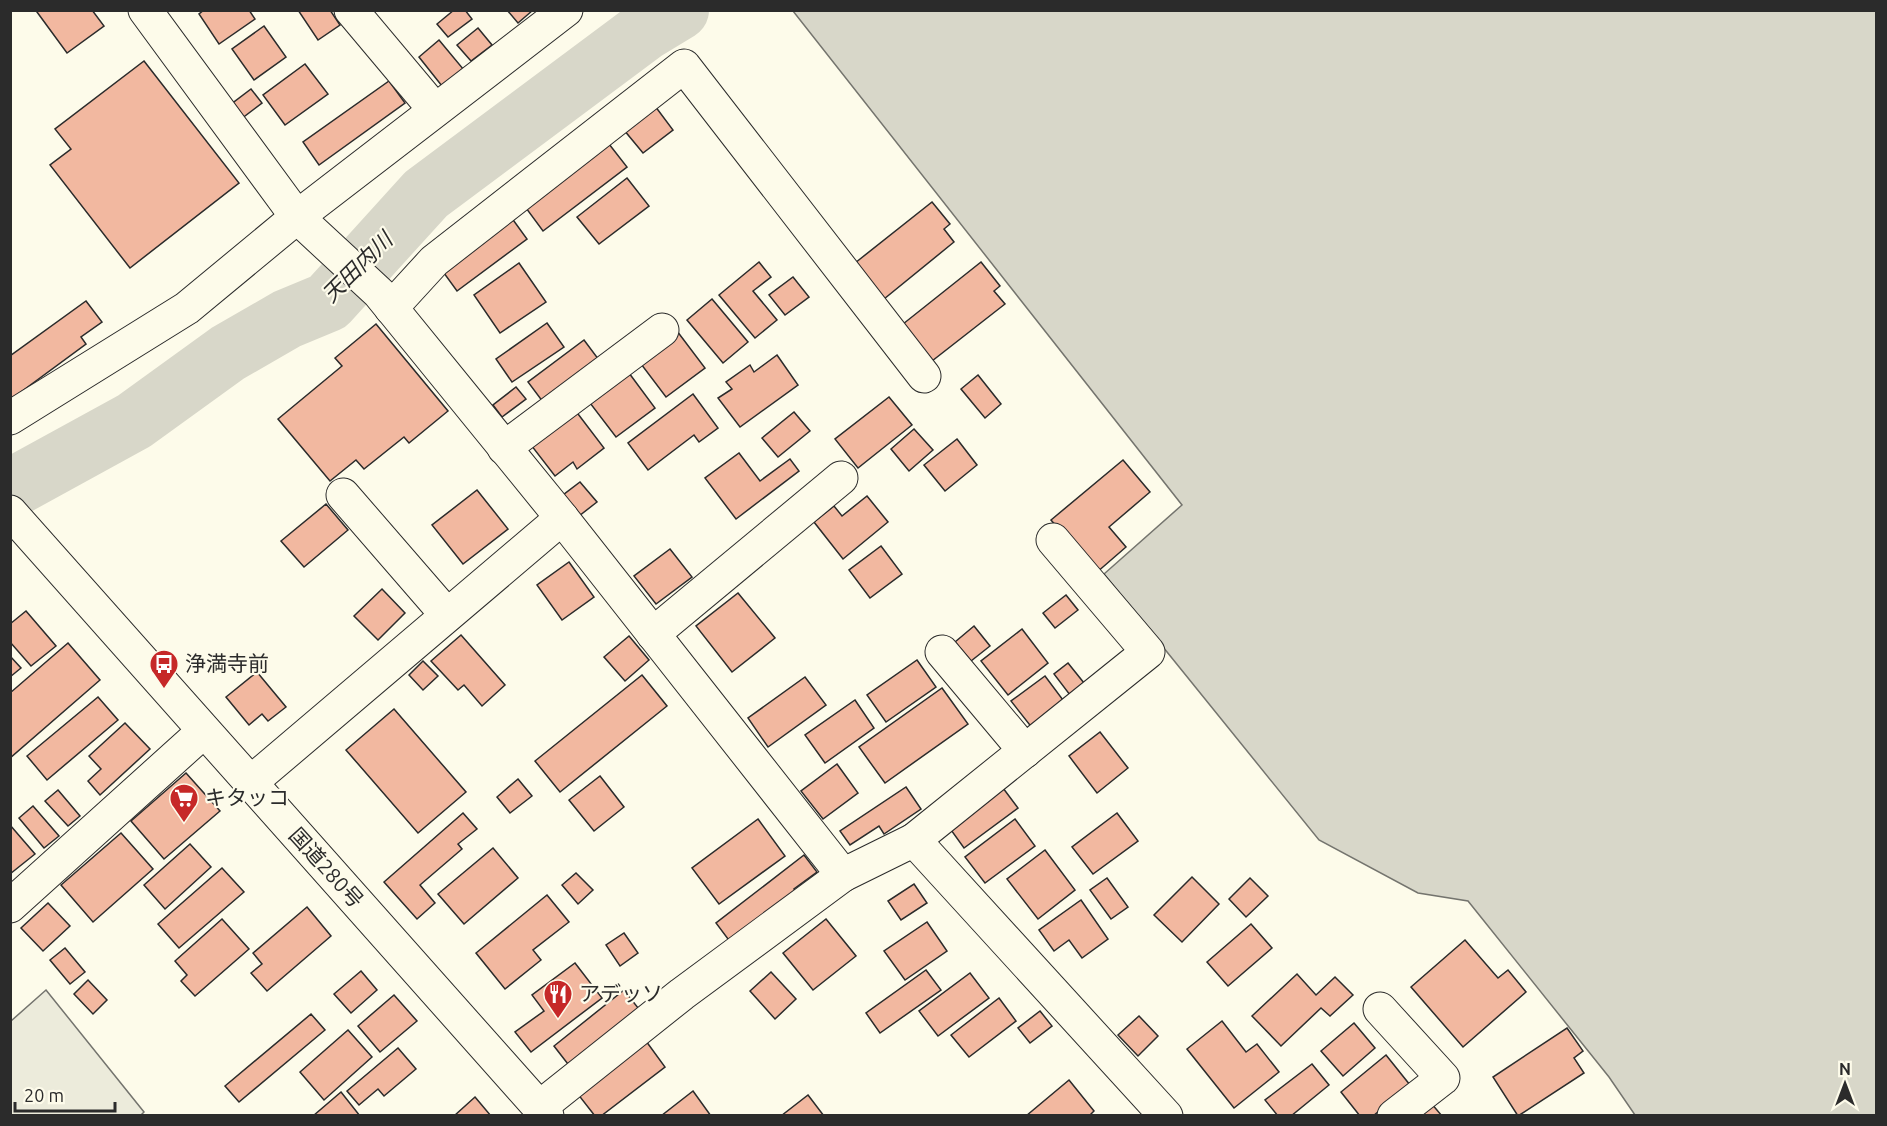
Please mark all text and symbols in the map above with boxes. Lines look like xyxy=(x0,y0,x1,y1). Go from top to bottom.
water label: 天田内川 xyxy=(317,225,398,307)
bus stop icon: 浄満寺前 xyxy=(148,648,180,690)
place label: 浄満寺前 xyxy=(185,651,269,675)
supermarket icon: キタッコ xyxy=(168,782,200,824)
place label: キタッコ xyxy=(205,785,289,809)
street label: 国道280号 xyxy=(285,823,369,912)
restaurant icon: アデッソ xyxy=(542,978,574,1020)
place label: アデッソ xyxy=(579,981,663,1005)
north arrow xyxy=(1815,1054,1875,1114)
text: N xyxy=(1839,1060,1851,1078)
scale bar xyxy=(15,1075,116,1113)
text: 20 m xyxy=(24,1085,64,1105)

